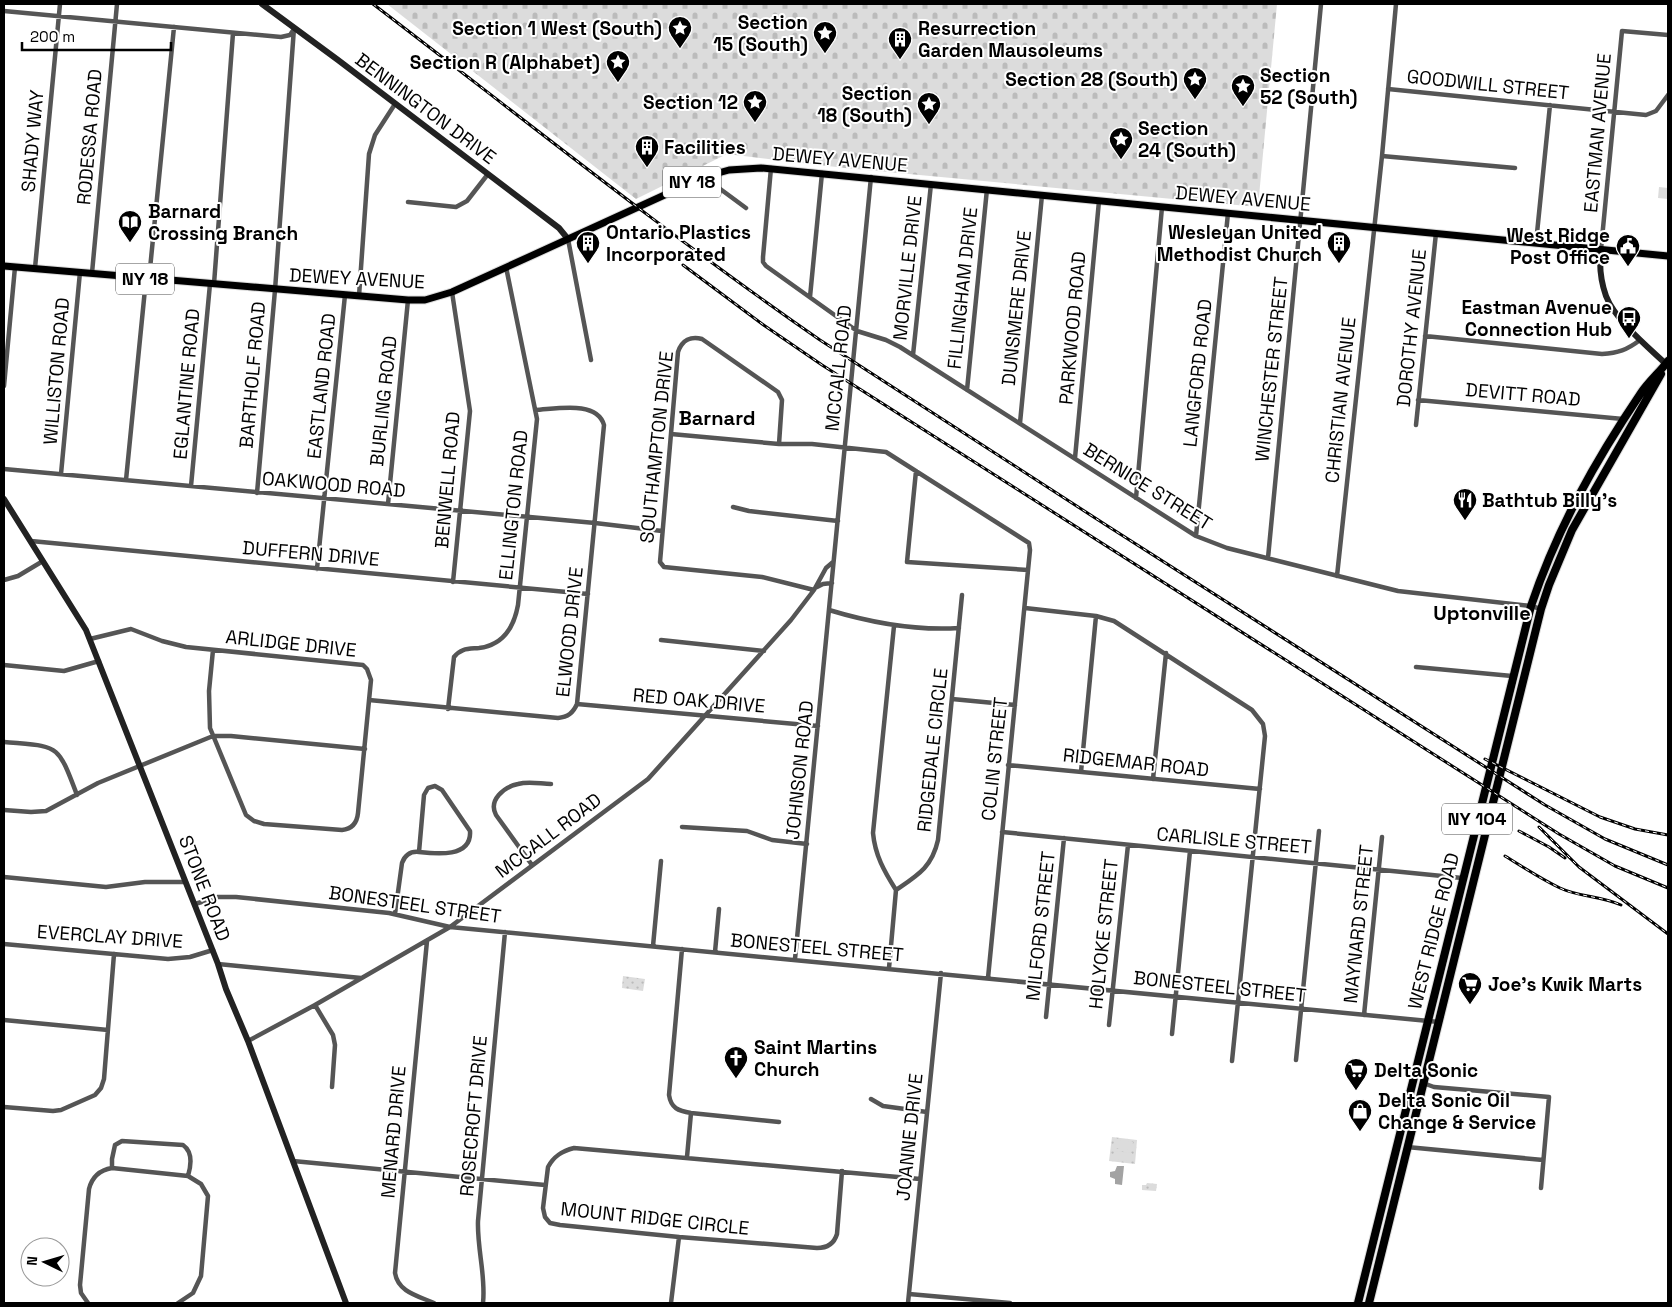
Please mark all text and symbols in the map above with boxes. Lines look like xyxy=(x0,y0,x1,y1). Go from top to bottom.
place label: Section 15 (South) xyxy=(713,10,808,57)
place icon: Section 1 West (South) xyxy=(667,15,693,49)
place label: Section 1 West (South) xyxy=(452,16,662,41)
place label: Resurrection Garden Mausoleums xyxy=(918,16,1103,63)
scale bar xyxy=(22,20,171,52)
place icon: Section 15 (South) xyxy=(812,20,838,54)
building icon: Resurrection Garden Mausoleums xyxy=(887,26,913,60)
text: 200 m xyxy=(30,27,75,46)
street label: BENNINGTON DRIVE xyxy=(350,47,501,170)
place icon: Section R (Alphabet) xyxy=(605,49,631,83)
place label: Section R (Alphabet) xyxy=(410,50,600,75)
street label: EASTMAN AVENUE xyxy=(1578,52,1617,214)
place label: Section 52 (South) xyxy=(1260,63,1357,110)
street label: GOODWILL STREET xyxy=(1406,64,1570,105)
place icon: Section 28 (South) xyxy=(1182,66,1208,100)
place label: Section 28 (South) xyxy=(1005,67,1178,92)
street label: RODESSA ROAD xyxy=(71,68,108,206)
place icon: Section 52 (South) xyxy=(1230,73,1256,107)
place label: Section 18 (South) xyxy=(817,81,912,128)
street label: SHADY WAY xyxy=(16,88,49,193)
place icon: Section 12 xyxy=(742,89,768,123)
place label: Section 12 xyxy=(643,90,738,115)
place icon: Section 18 (South) xyxy=(916,91,942,125)
place label: Section 24 (South) xyxy=(1138,116,1236,163)
place icon: Section 24 (South) xyxy=(1108,126,1134,160)
building icon: Facilities xyxy=(634,134,660,168)
place label: Facilities xyxy=(664,135,746,160)
street label: DEWEY AVENUE xyxy=(771,141,909,178)
road number: NY 18 xyxy=(663,166,721,198)
street label: DEWEY AVENUE xyxy=(1174,180,1312,217)
street label: MORVILLE DRIVE xyxy=(887,194,928,342)
place label: Barnard Crossing Branch xyxy=(148,199,298,246)
street label: FILLINGHAM DRIVE xyxy=(942,206,983,370)
library icon: Barnard Crossing Branch xyxy=(117,209,143,243)
place label: Ontario Plastics Incorporated xyxy=(606,220,751,267)
place label: Wesleyan United Methodist Church xyxy=(1157,220,1322,267)
place label: West Ridge Post Office xyxy=(1507,223,1610,270)
street label: DUNSMERE DRIVE xyxy=(996,229,1037,387)
building icon: Ontario Plastics Incorporated xyxy=(575,230,601,264)
building icon: Wesleyan United Methodist Church xyxy=(1326,230,1352,264)
public building icon: West Ridge Post Office xyxy=(1615,233,1641,267)
street label: DOROTHY AVENUE xyxy=(1391,248,1432,408)
street label: PARKWOOD ROAD xyxy=(1053,250,1092,406)
street label: DEWEY AVENUE xyxy=(288,262,426,295)
road number: NY 18 xyxy=(116,264,174,294)
street label: WINCHESTER STREET xyxy=(1249,275,1294,463)
place label: Eastman Avenue Connection Hub xyxy=(1461,295,1612,342)
street label: WILLISTON ROAD xyxy=(38,296,75,446)
street label: LANGFORD ROAD xyxy=(1177,298,1218,448)
street label: BARTHOLF ROAD xyxy=(234,301,271,449)
street label: MCCALL ROAD xyxy=(819,304,858,432)
bus stop icon: Eastman Avenue Connection Hub xyxy=(1616,305,1642,339)
street label: EGLANTINE ROAD xyxy=(167,308,206,460)
street label: EASTLAND ROAD xyxy=(301,312,342,460)
street label: CHRISTIAN AVENUE xyxy=(1319,316,1362,484)
street label: BURLING ROAD xyxy=(364,334,403,468)
street label: SOUTHAMPTON DRIVE xyxy=(634,350,679,544)
street label: DEVITT ROAD xyxy=(1464,377,1582,412)
district label: Barnard xyxy=(679,405,755,431)
street label: BENWELL ROAD xyxy=(429,411,466,550)
street label: ELLINGTON ROAD xyxy=(493,429,534,581)
street label: BERNICE STREET xyxy=(1079,437,1217,536)
street label: OAKWOOD ROAD xyxy=(261,466,407,503)
restaurant icon: Bathtub Billy's xyxy=(1452,487,1478,521)
place label: Bathtub Billy's xyxy=(1482,488,1617,513)
street label: DUFFERN DRIVE xyxy=(241,535,381,572)
street label: ELWOOD DRIVE xyxy=(550,566,589,698)
district label: Uptonville xyxy=(1433,600,1531,626)
street label: ARLIDGE DRIVE xyxy=(224,624,358,663)
street label: RIDGEDALE CIRCLE xyxy=(911,667,954,833)
street label: RED OAK DRIVE xyxy=(632,682,766,719)
street label: COLIN STREET xyxy=(976,696,1013,822)
street label: JOHNSON ROAD xyxy=(780,699,819,841)
street label: RIDGEMAR ROAD xyxy=(1062,742,1210,783)
street label: MCCALL ROAD xyxy=(490,787,606,884)
road number: NY 104 xyxy=(1442,804,1512,834)
street label: CARLISLE STREET xyxy=(1155,821,1312,860)
street label: STONE ROAD xyxy=(173,832,236,945)
street label: MAYNARD STREET xyxy=(1338,843,1379,1005)
street label: MILFORD STREET xyxy=(1020,850,1061,1002)
street label: WEST RIDGE ROAD xyxy=(1402,850,1465,1012)
street label: HOLYOKE STREET xyxy=(1083,858,1124,1010)
street label: BONESTEEL STREET xyxy=(327,880,503,929)
street label: EVERCLAY DRIVE xyxy=(36,919,184,954)
street label: BONESTEEL STREET xyxy=(729,927,905,968)
street label: BONESTEEL STREET xyxy=(1132,965,1308,1008)
supermarket icon: Joe's Kwik Marts xyxy=(1457,971,1483,1005)
place label: Joe's Kwik Marts xyxy=(1488,972,1642,997)
street label: ROSECROFT DRIVE xyxy=(454,1035,493,1198)
place label: Saint Martins Church xyxy=(754,1035,877,1082)
church icon: Saint Martins Church xyxy=(723,1045,749,1079)
supermarket icon: Delta Sonic xyxy=(1343,1057,1369,1091)
place label: Delta Sonic xyxy=(1374,1058,1478,1083)
street label: MENARD DRIVE xyxy=(375,1065,412,1199)
street label: JOANNE DRIVE xyxy=(890,1072,929,1202)
place label: Delta Sonic Oil Change & Service xyxy=(1378,1088,1536,1135)
shop icon: Delta Sonic Oil Change & Service xyxy=(1347,1098,1373,1132)
street label: MOUNT RIDGE CIRCLE xyxy=(559,1196,750,1241)
north arrow xyxy=(20,1237,70,1287)
text: N xyxy=(23,1255,41,1266)

